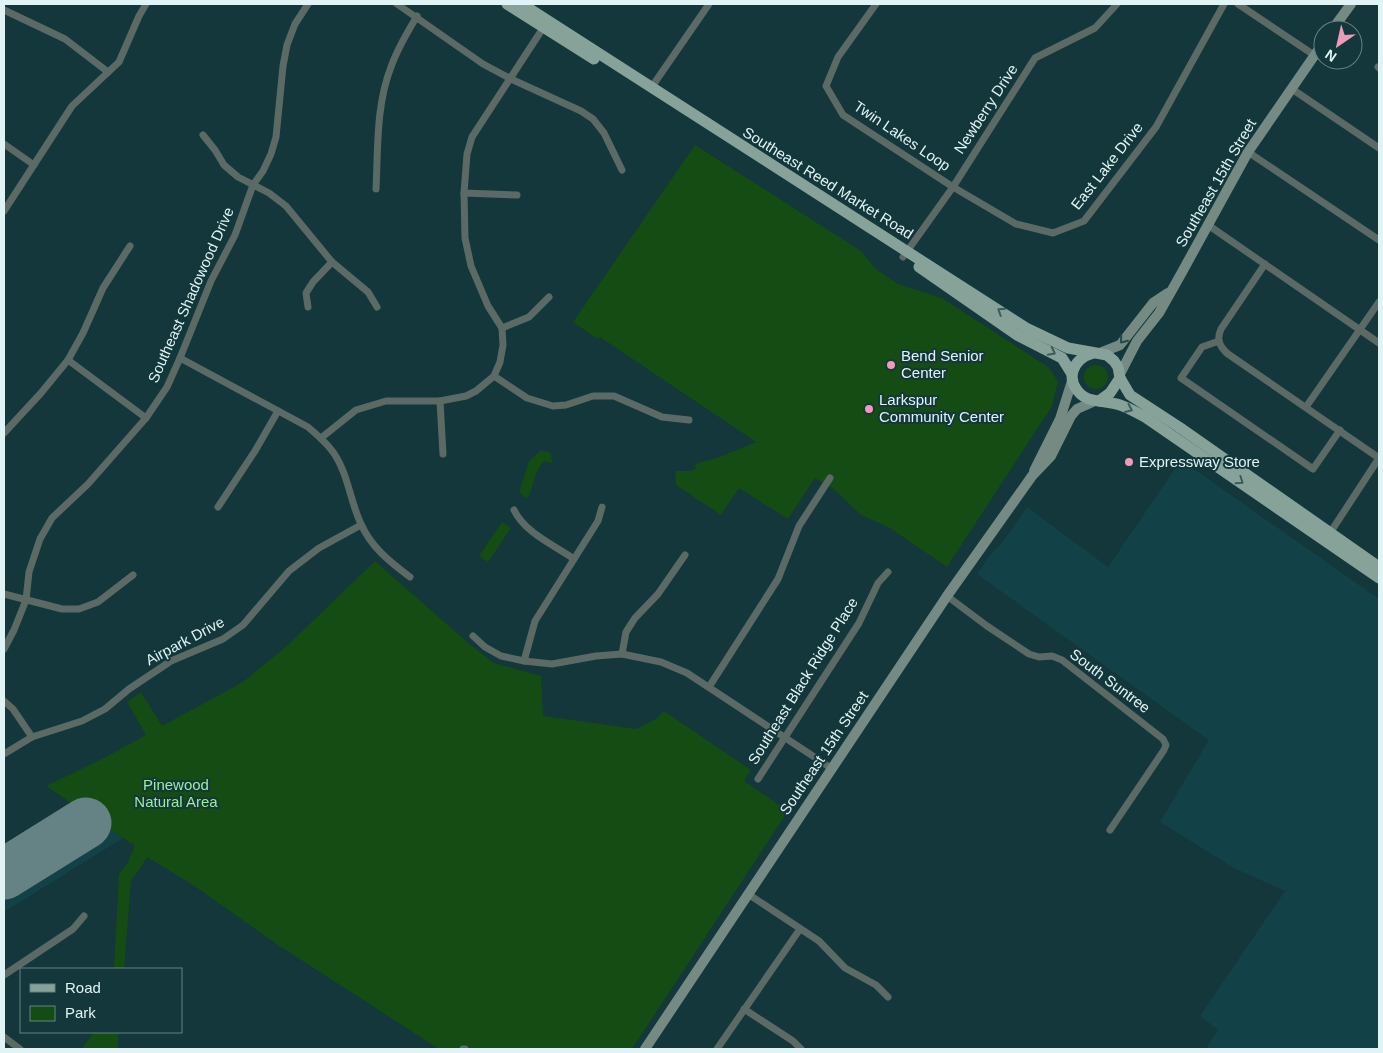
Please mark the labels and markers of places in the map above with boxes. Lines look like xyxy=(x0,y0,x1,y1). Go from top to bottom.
place label: Bend Senior Center xyxy=(901,347,984,381)
marker: Bend Senior Center xyxy=(885,359,897,371)
place label: Larkspur Community Center xyxy=(879,391,1004,425)
marker: Larkspur Community Center xyxy=(863,403,875,415)
place label: Expressway Store xyxy=(1139,453,1260,470)
marker: Expressway Store xyxy=(1123,456,1135,468)

